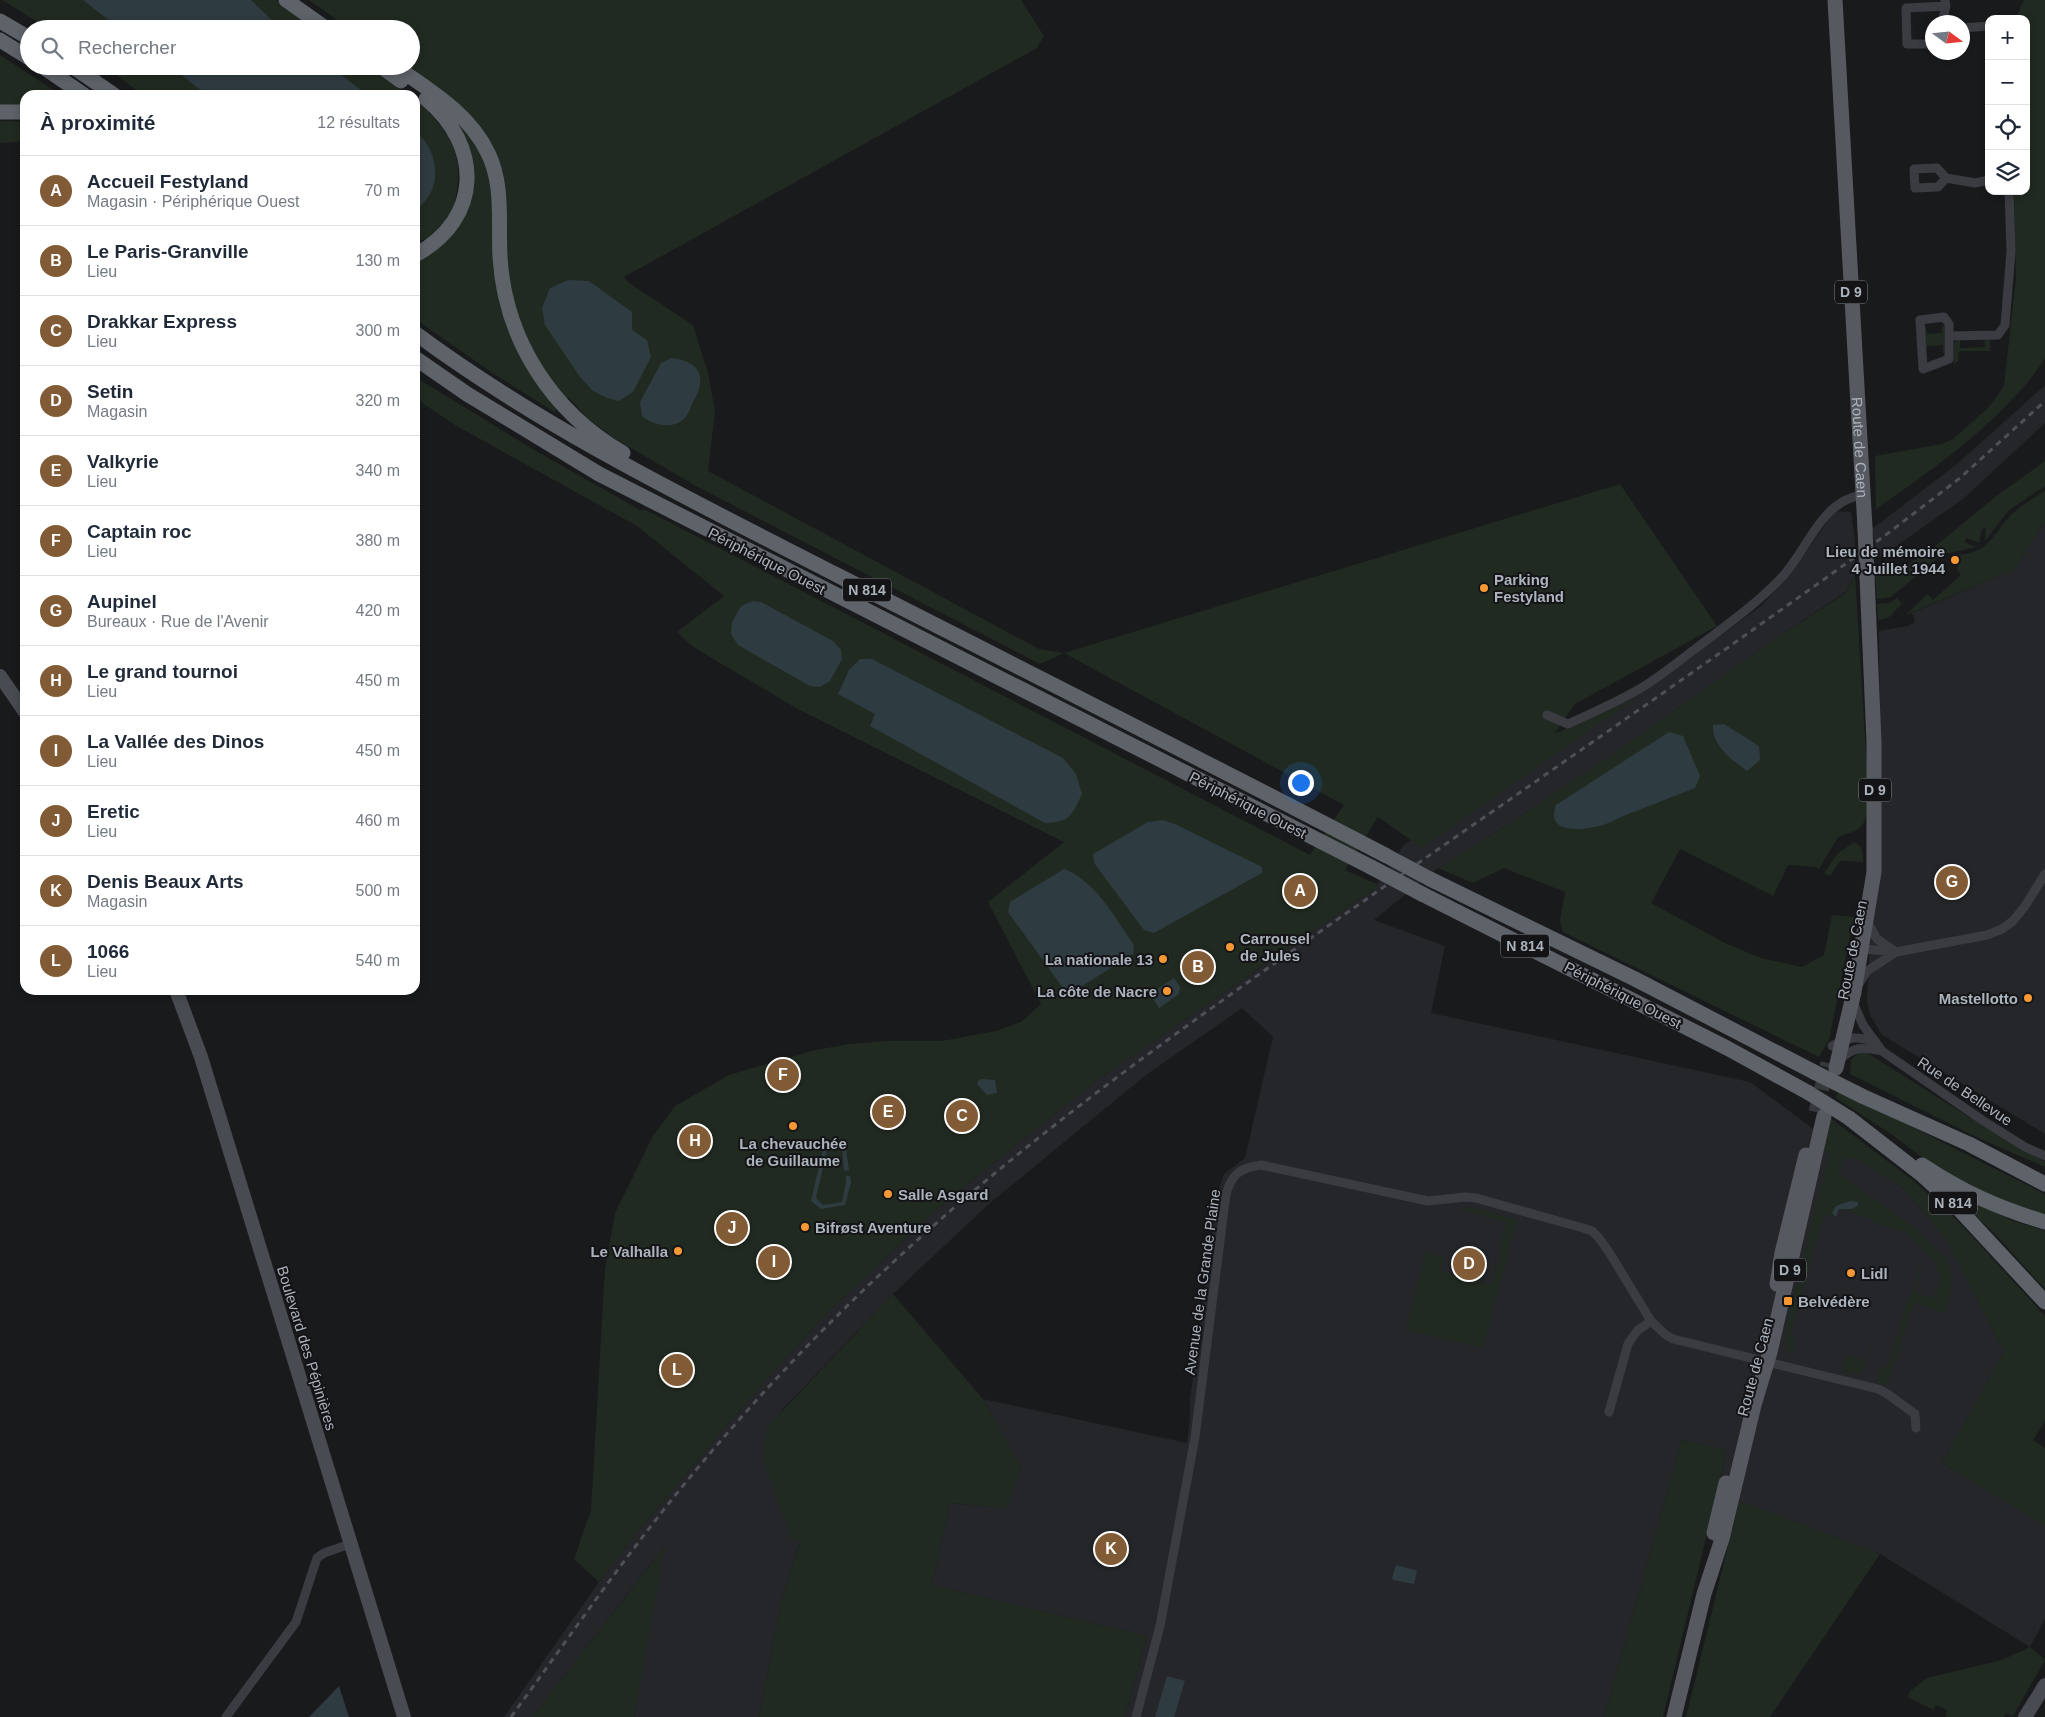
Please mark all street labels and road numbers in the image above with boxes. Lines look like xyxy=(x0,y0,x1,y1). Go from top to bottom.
road number: D 9 xyxy=(1835,280,1867,304)
street label: Route de Caen xyxy=(1849,396,1872,498)
street label: Périphérique Ouest xyxy=(706,524,829,598)
road number: N 814 xyxy=(843,578,891,602)
street label: Périphérique Ouest xyxy=(1187,768,1310,842)
road number: D 9 xyxy=(1859,778,1891,802)
street label: Route de Caen xyxy=(1834,899,1870,1001)
road number: N 814 xyxy=(1501,934,1549,958)
street label: Périphérique Ouest xyxy=(1562,958,1685,1032)
street label: Rue de Bellevue xyxy=(1915,1053,2015,1129)
street label: Avenue de la Grande Plaine xyxy=(1181,1188,1223,1376)
road number: N 814 xyxy=(1929,1192,1977,1214)
road number: D 9 xyxy=(1774,1258,1806,1282)
street label: Boulevard des Pépinières xyxy=(274,1264,340,1432)
street label: Route de Caen xyxy=(1734,1316,1776,1418)

